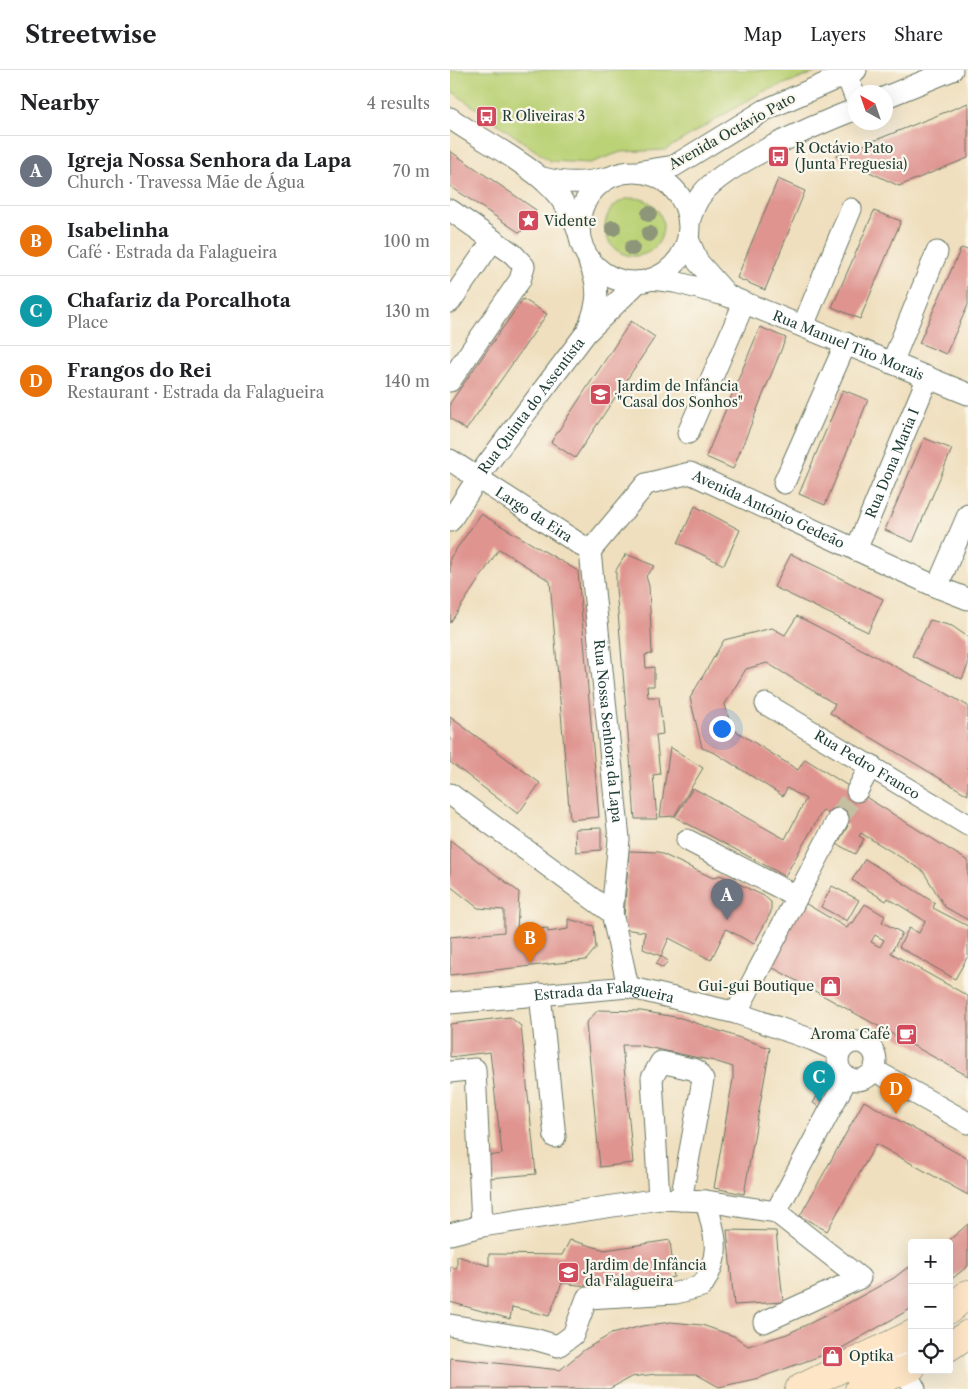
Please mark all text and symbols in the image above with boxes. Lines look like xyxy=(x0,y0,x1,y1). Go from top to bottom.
text: Streetwise xyxy=(25,20,157,49)
text: Map xyxy=(744,24,782,46)
text: Layers xyxy=(810,24,866,46)
text: Share xyxy=(894,24,943,46)
north arrow xyxy=(848,85,893,130)
street label: Avenida Octávio Pato xyxy=(665,89,799,174)
text: Nearby xyxy=(20,90,99,115)
text: 4 results xyxy=(367,93,430,113)
bus stop icon: R Oliveiras 3 xyxy=(474,104,498,128)
place label: R Oliveiras 3 xyxy=(502,107,585,125)
place label: R Octávio Pato (Junta Freguesia) xyxy=(795,139,907,173)
bus stop icon: R Octávio Pato (Junta Freguesia) xyxy=(767,144,791,168)
text: Igreja Nossa Senhora da Lapa xyxy=(67,149,352,172)
text: A xyxy=(30,161,42,181)
text: 70 m xyxy=(393,161,430,181)
text: Church · Travessa Mãe de Água xyxy=(67,172,305,192)
place icon: Vidente xyxy=(516,209,540,233)
place label: Vidente xyxy=(543,212,596,230)
text: Isabelinha xyxy=(67,219,169,242)
text: B xyxy=(30,231,42,251)
text: 100 m xyxy=(384,231,430,251)
text: Café · Estrada da Falagueira xyxy=(67,242,277,262)
text: Chafariz da Porcalhota xyxy=(67,289,291,312)
text: C xyxy=(30,301,42,321)
text: 130 m xyxy=(385,301,430,321)
street label: Rua Manuel Tito Morais xyxy=(770,306,927,384)
text: Place xyxy=(67,312,108,332)
street label: Rua Quinta do Assentista xyxy=(474,334,589,477)
text: Frangos do Rei xyxy=(67,359,212,382)
text: D xyxy=(29,371,43,391)
text: 140 m xyxy=(385,371,430,391)
place label: Jardim de Infância "Casal dos Sonhos" xyxy=(615,377,743,411)
text: Restaurant · Estrada da Falagueira xyxy=(67,382,324,402)
school or university icon: Jardim de Infância "Casal dos Sonhos" xyxy=(589,382,613,406)
street label: Rua Dona Maria I xyxy=(861,406,923,521)
street label: Avenida António Gedeão xyxy=(688,466,848,552)
street label: Largo da Eira xyxy=(492,483,576,547)
street label: Rua Nossa Senhora da Lapa xyxy=(590,639,626,824)
your location xyxy=(709,716,735,742)
street label: Rua Pedro Franco xyxy=(811,726,923,803)
pin: A xyxy=(711,879,743,920)
pin: B xyxy=(514,922,546,963)
shop icon: Gui-gui Boutique xyxy=(818,974,842,998)
place label: Gui-gui Boutique xyxy=(698,977,814,995)
street label: Estrada da Falagueira xyxy=(533,978,677,1007)
cafe icon: Aroma Café xyxy=(894,1022,918,1046)
place label: Aroma Café xyxy=(809,1025,890,1043)
pin: C xyxy=(803,1061,835,1102)
pin: D xyxy=(880,1073,912,1114)
map controls xyxy=(908,1239,953,1374)
button: + xyxy=(908,1239,953,1284)
place label: Jardim de Infância da Falagueira xyxy=(583,1256,707,1290)
school or university icon: Jardim de Infância da Falagueira xyxy=(557,1261,581,1285)
button: − xyxy=(908,1284,953,1329)
button: locate xyxy=(908,1329,953,1374)
shop icon: Optika xyxy=(821,1344,845,1368)
place label: Optika xyxy=(849,1347,894,1365)

